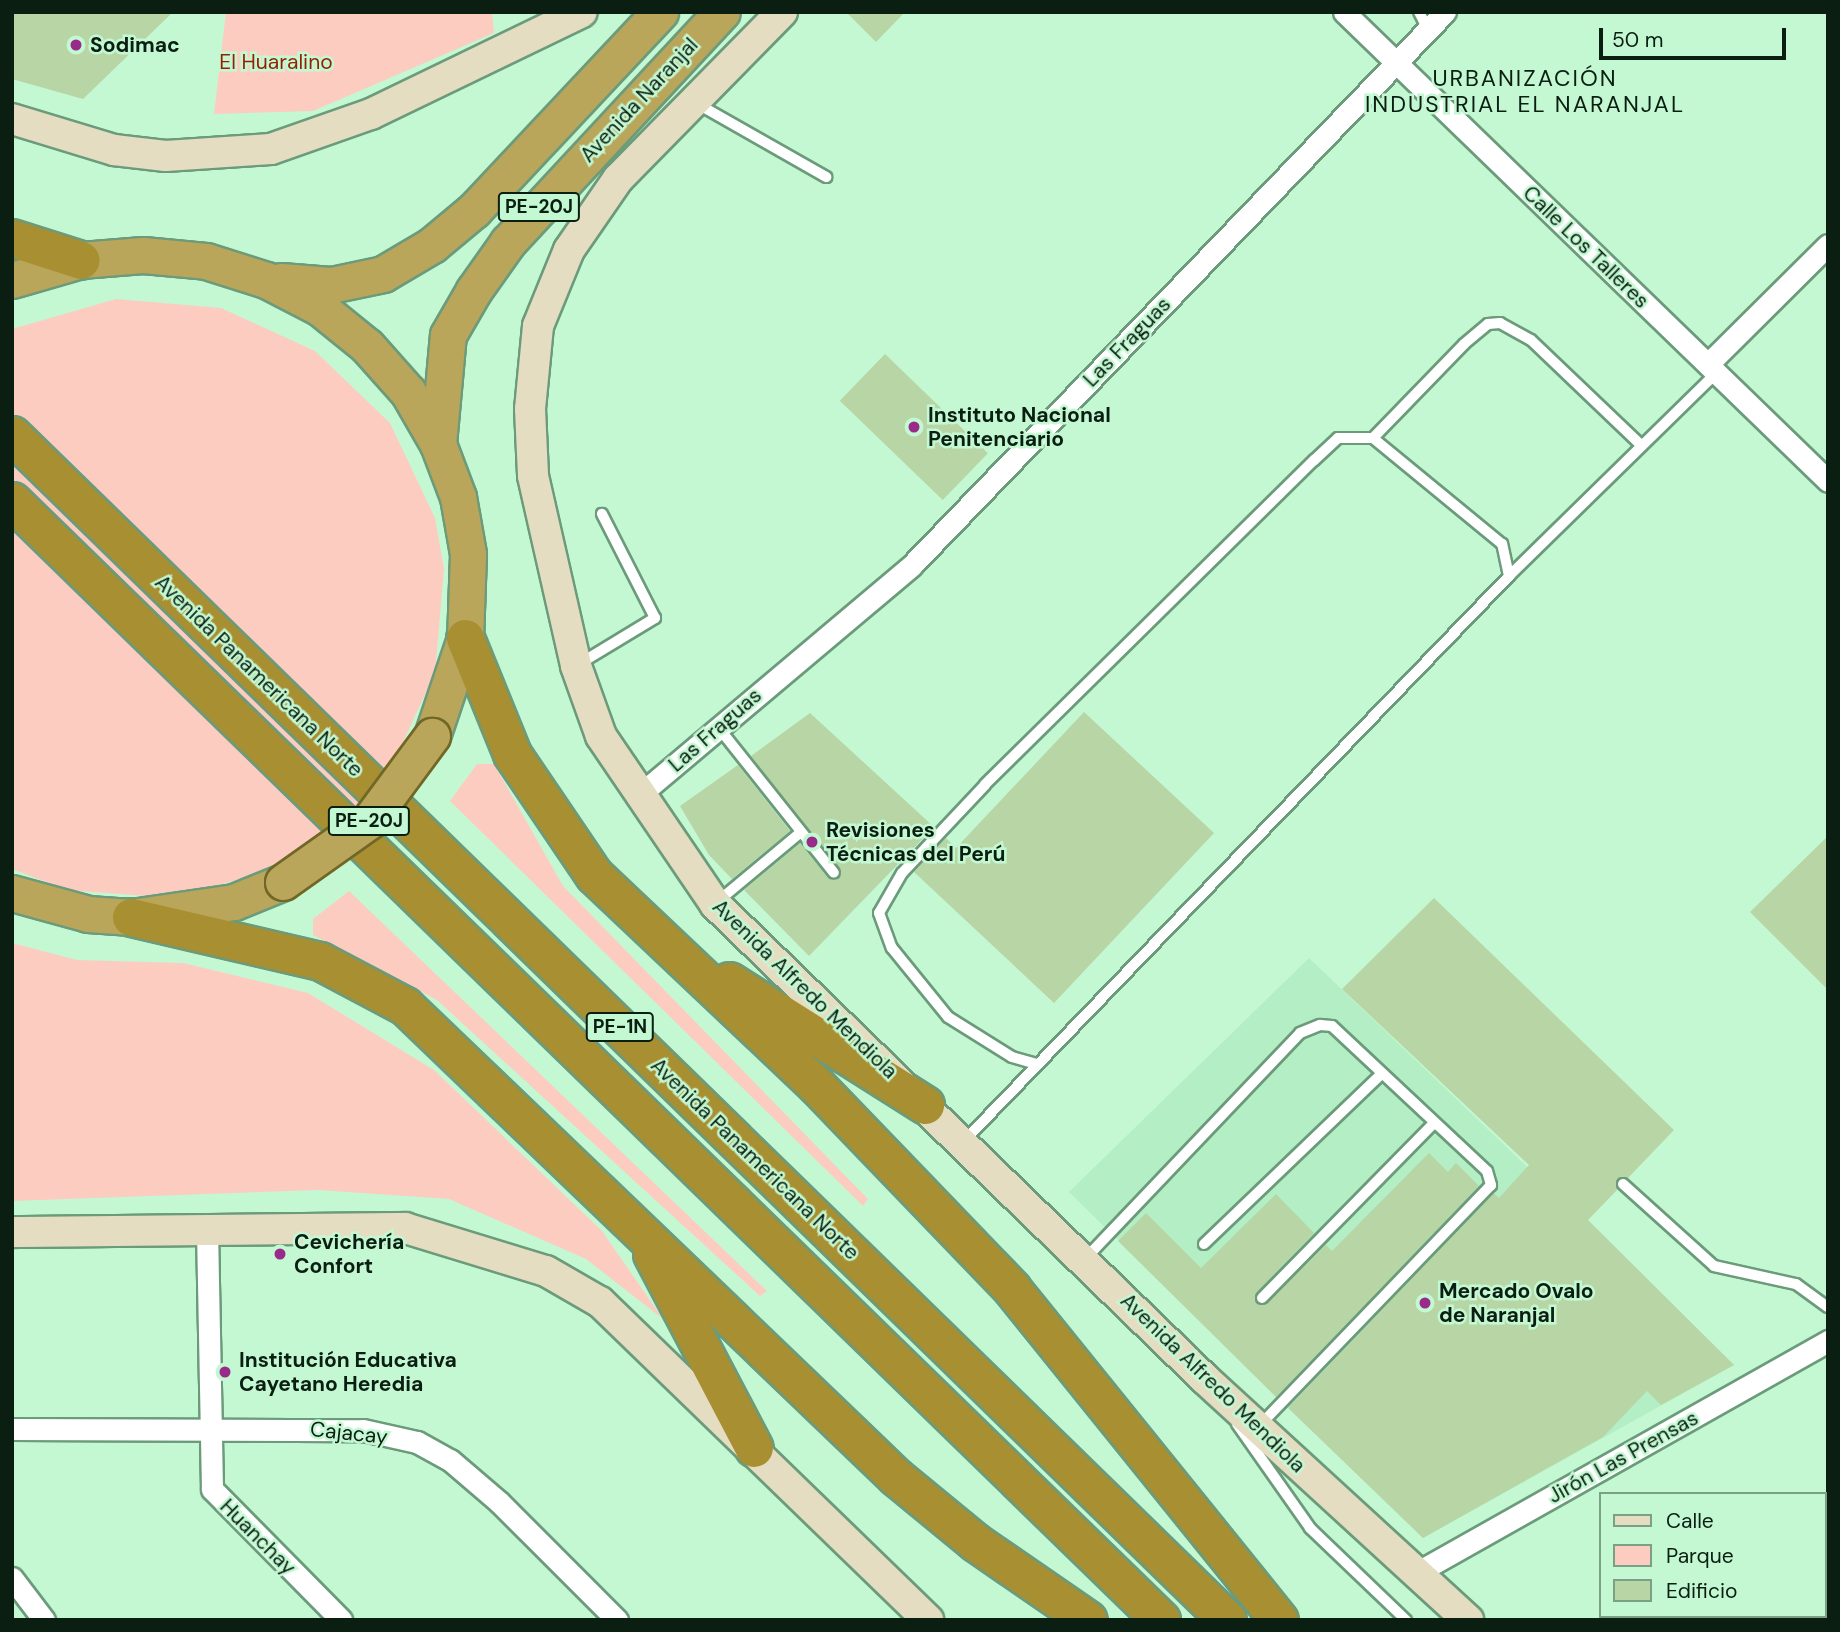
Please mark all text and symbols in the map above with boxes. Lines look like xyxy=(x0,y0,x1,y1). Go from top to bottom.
scale bar xyxy=(1602,14,1789,58)
text: 50 m xyxy=(1612,26,1663,54)
place label: Sodimac xyxy=(90,32,180,58)
street label: Avenida Naranjal xyxy=(575,33,703,167)
marker: Sodimac xyxy=(68,37,84,53)
park label: El Huaralino xyxy=(219,49,333,75)
district label: URBANIZACIÓN INDUSTRIAL EL NARANJAL xyxy=(1368,64,1682,118)
street label: Calle Los Talleres xyxy=(1518,181,1654,313)
road number: PE-20J xyxy=(497,192,581,223)
street label: Las Fraguas xyxy=(1078,292,1176,392)
place label: Instituto Nacional Penitenciario xyxy=(928,402,1111,452)
marker: Instituto Nacional Penitenciario xyxy=(906,419,922,435)
street label: Avenida Panamericana Norte xyxy=(150,570,368,782)
street label: Las Fraguas xyxy=(663,683,767,777)
road number: PE-20J xyxy=(327,806,411,836)
place label: Revisiones Técnicas del Perú xyxy=(826,817,1005,867)
marker: Revisiones Técnicas del Perú xyxy=(804,834,820,850)
street label: Avenida Alfredo Mendiola xyxy=(707,894,903,1084)
road number: PE-1N xyxy=(585,1012,655,1042)
street label: Avenida Panamericana Norte xyxy=(646,1053,864,1265)
place label: Cevichería Confort xyxy=(294,1229,404,1279)
marker: Cevichería Confort xyxy=(272,1246,288,1262)
place label: Mercado Ovalo de Naranjal xyxy=(1439,1278,1594,1328)
street label: Avenida Alfredo Mendiola xyxy=(1115,1288,1311,1478)
marker: Mercado Ovalo de Naranjal xyxy=(1417,1295,1433,1311)
place label: Institución Educativa Cayetano Heredia xyxy=(239,1347,457,1397)
marker: Institución Educativa Cayetano Heredia xyxy=(217,1364,233,1380)
street label: Jirón Las Prensas xyxy=(1544,1405,1702,1509)
street label: Cajacay xyxy=(309,1416,389,1450)
legend xyxy=(1598,1492,1826,1618)
street label: Huanchay xyxy=(215,1494,301,1580)
text: Calle xyxy=(1666,1507,1714,1535)
text: Parque xyxy=(1666,1542,1734,1570)
text: Edificio xyxy=(1666,1577,1737,1605)

